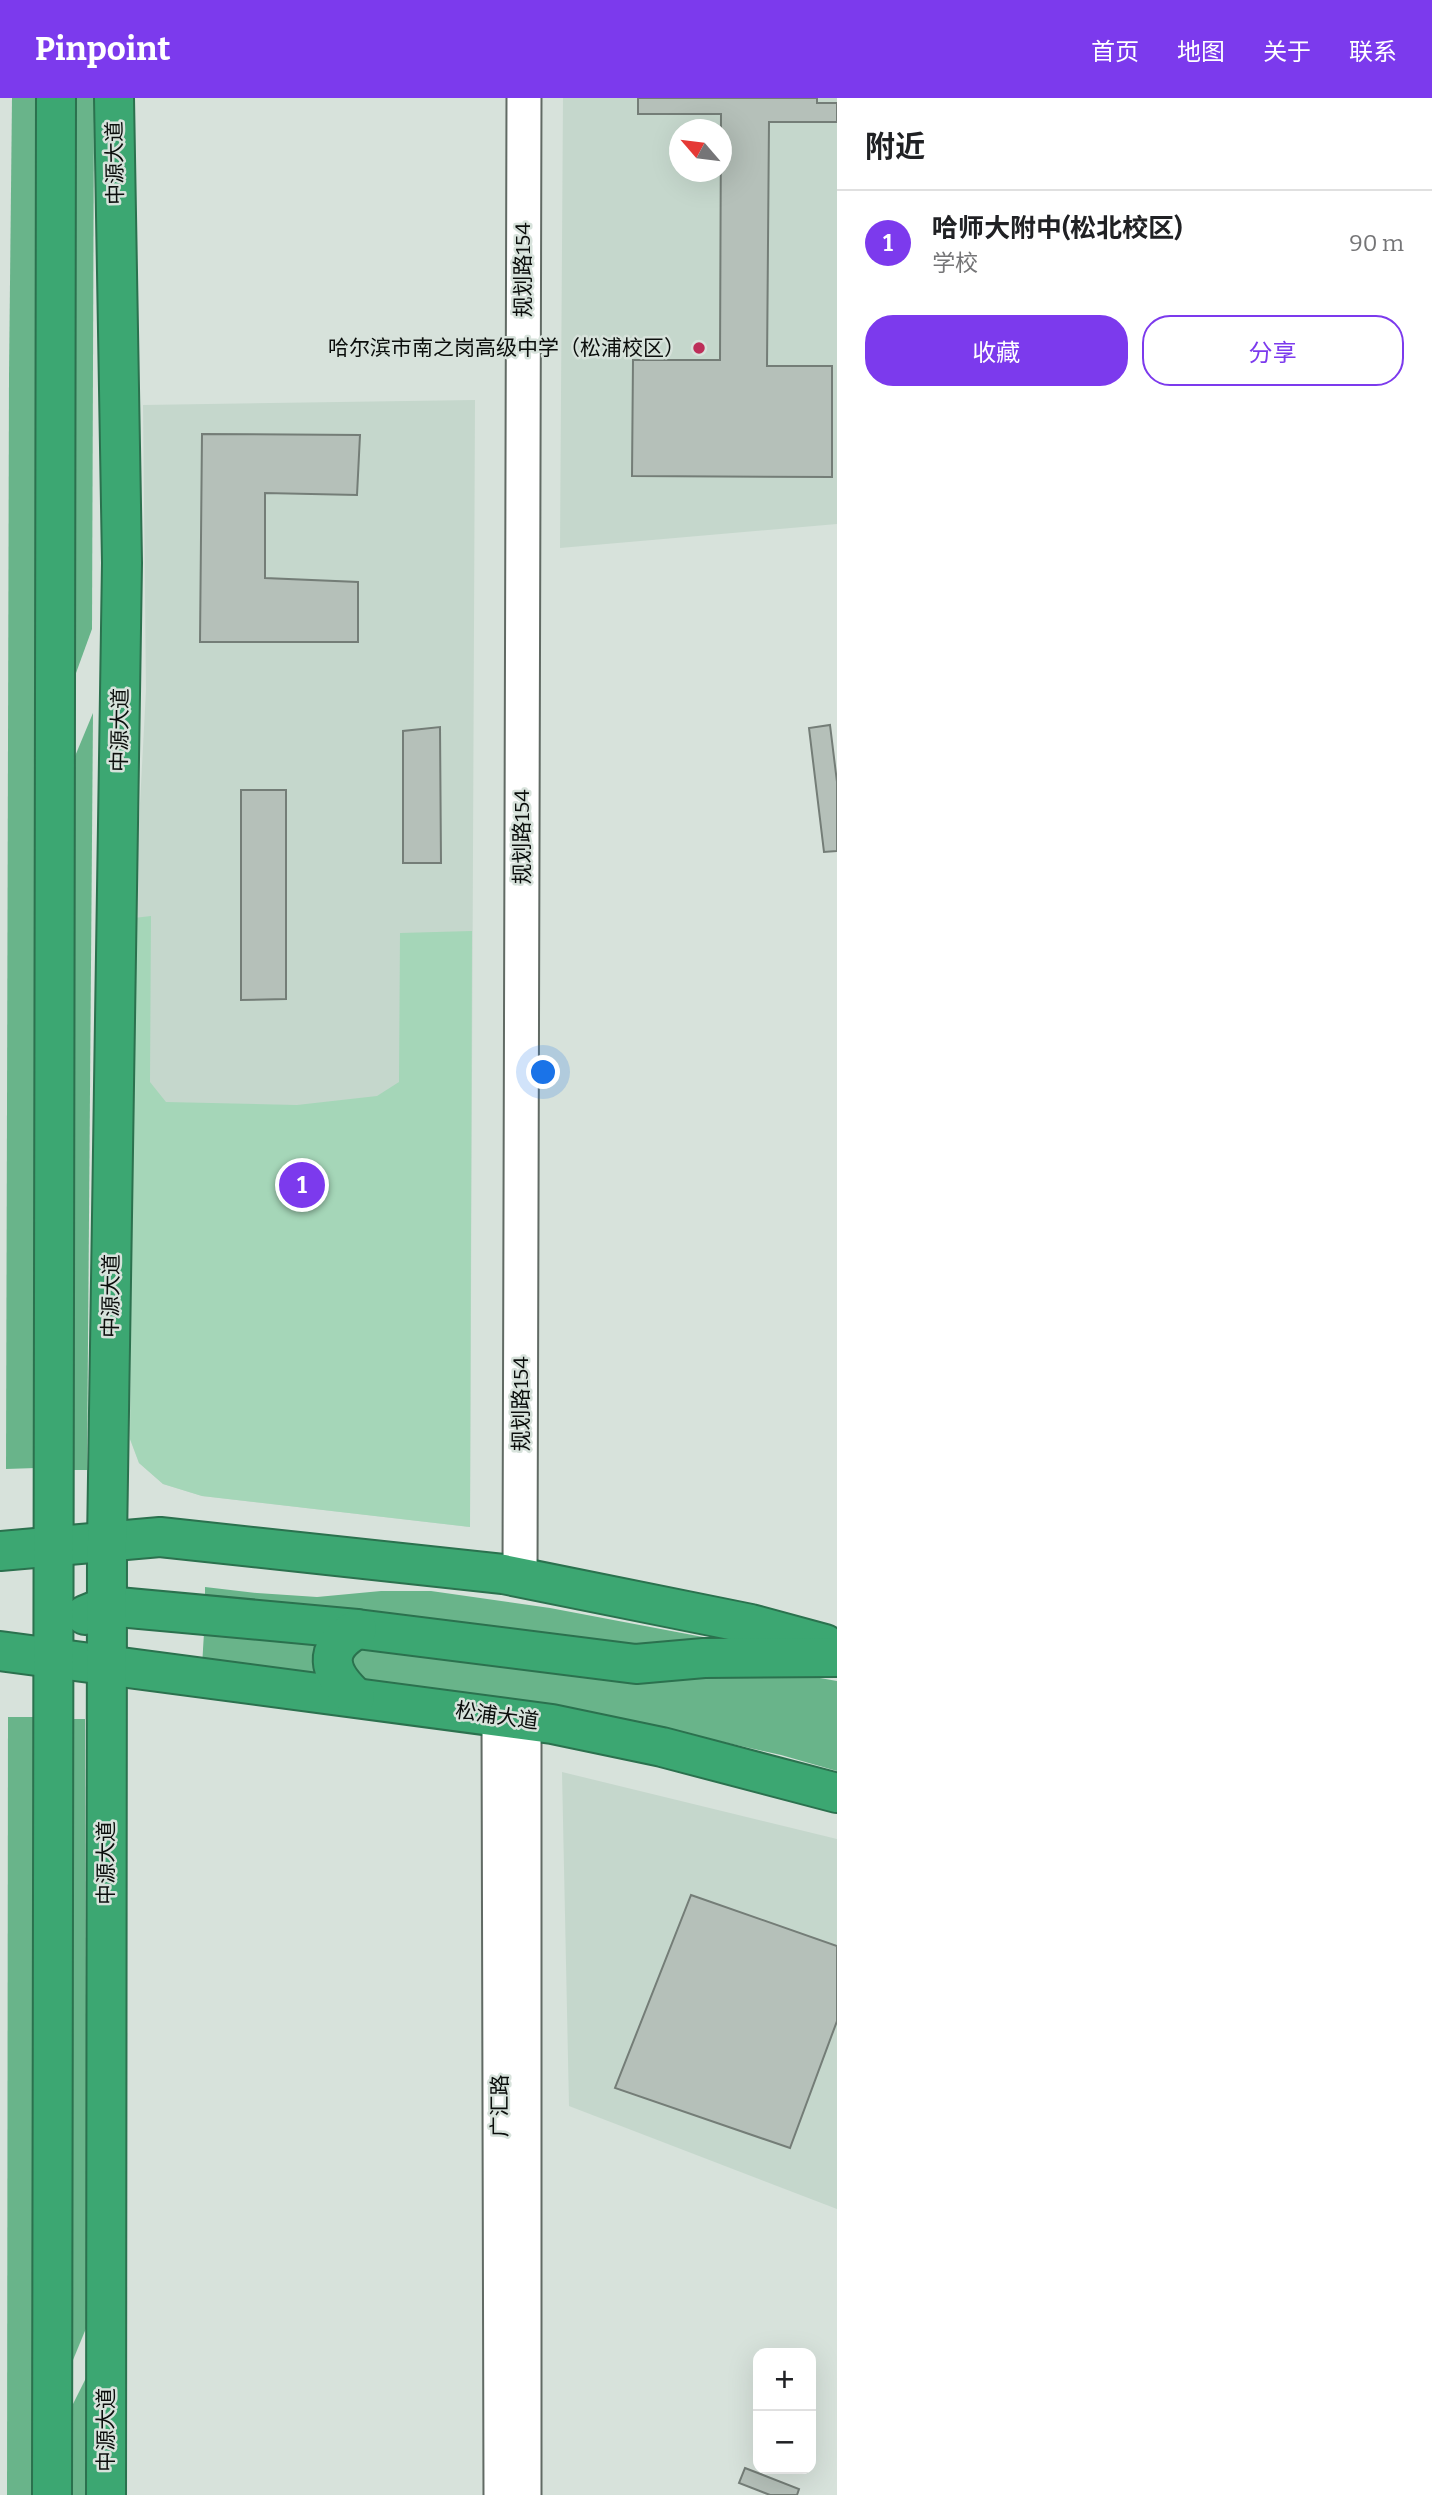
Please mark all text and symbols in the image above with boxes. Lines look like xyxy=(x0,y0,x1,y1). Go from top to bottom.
text: Pinpoint xyxy=(35,29,171,69)
text: 首页 xyxy=(1091,38,1139,66)
text: 地图 xyxy=(1177,38,1225,66)
text: 关于 xyxy=(1263,38,1311,66)
text: 联系 xyxy=(1349,38,1397,66)
north arrow xyxy=(669,119,732,182)
street label: 中源大道 xyxy=(101,121,129,205)
text: 附近 xyxy=(865,129,925,165)
text: 哈师大附中(松北校区) xyxy=(932,213,1182,244)
street label: 规划路154 xyxy=(510,222,536,318)
text: 1 xyxy=(883,229,893,257)
text: 90 m xyxy=(1349,229,1404,257)
text: 学校 xyxy=(932,249,978,277)
button: 收藏 xyxy=(865,315,1128,386)
button: 分享 xyxy=(1142,315,1404,386)
place label: 哈尔滨市南之岗高级中学（松浦校区） xyxy=(328,335,685,361)
marker: 哈尔滨市南之岗高级中学（松浦校区） xyxy=(691,340,707,356)
street label: 中源大道 xyxy=(106,688,134,772)
street label: 规划路154 xyxy=(509,789,535,885)
your location xyxy=(526,1055,560,1089)
pin: 1 xyxy=(279,1159,325,1211)
street label: 中源大道 xyxy=(97,1254,125,1338)
street label: 规划路154 xyxy=(508,1356,534,1452)
street label: 松浦大道 xyxy=(454,1697,540,1735)
street label: 中源大道 xyxy=(93,1821,119,1905)
street label: 广汇路 xyxy=(487,2075,513,2138)
map controls xyxy=(753,2348,816,2474)
button: + xyxy=(753,2348,816,2411)
street label: 中源大道 xyxy=(93,2388,119,2472)
button: − xyxy=(753,2411,816,2474)

